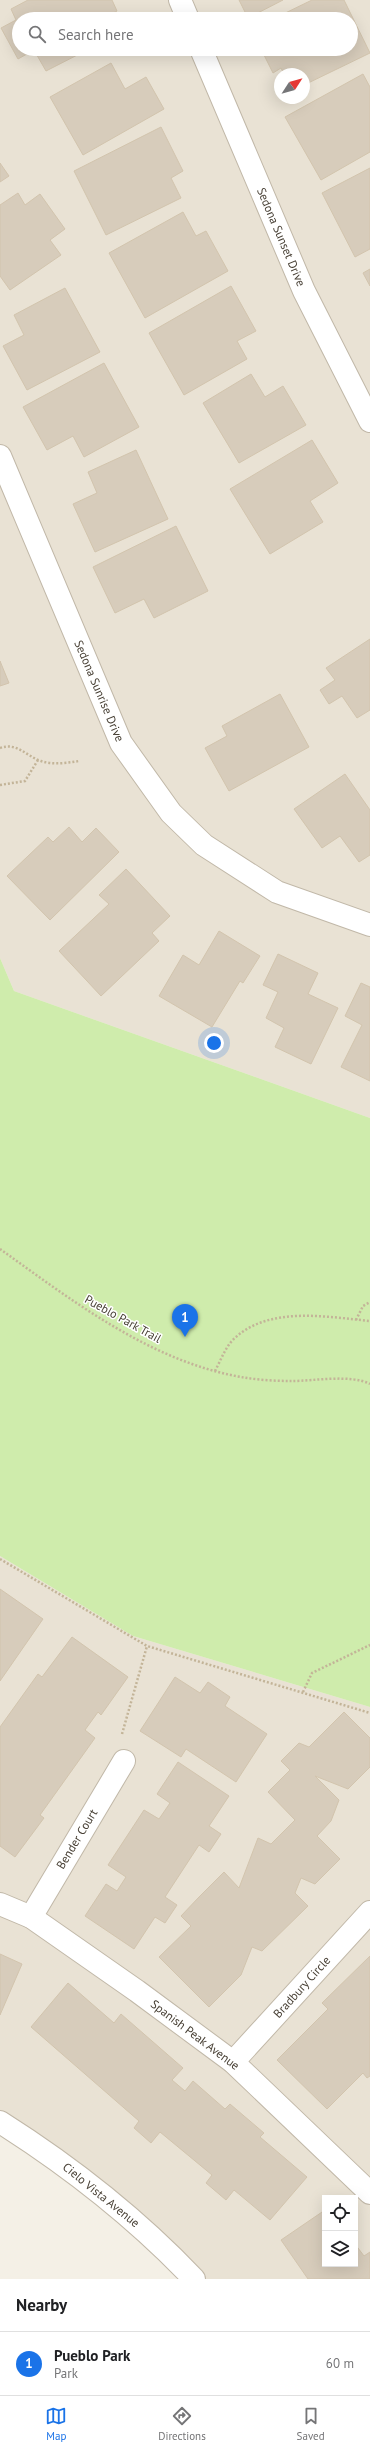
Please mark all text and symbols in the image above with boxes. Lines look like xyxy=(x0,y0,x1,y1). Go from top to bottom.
search box xyxy=(12,12,358,56)
icon: search xyxy=(26,23,48,45)
text: Search here xyxy=(58,25,134,44)
north arrow xyxy=(274,68,310,104)
street label: Sedona Sunset Drive xyxy=(254,185,309,288)
street label: Sedona Sunrise Drive xyxy=(71,638,128,744)
your location xyxy=(204,1033,224,1053)
street label: Pueblo Park Trail xyxy=(82,1291,165,1346)
pin: 1 xyxy=(172,1304,198,1337)
street label: Bender Court xyxy=(53,1806,100,1871)
street label: Bradbury Circle xyxy=(270,1953,333,2021)
street label: Spanish Peak Avenue xyxy=(148,1996,243,2073)
street label: Cielo Vista Avenue xyxy=(60,2159,143,2230)
map controls xyxy=(322,2195,358,2267)
button: locate xyxy=(322,2195,358,2231)
button: layers xyxy=(322,2231,358,2267)
text: Nearby xyxy=(16,2294,67,2316)
text: Pueblo Park xyxy=(54,2346,130,2365)
text: 1 xyxy=(25,2355,33,2372)
text: 60 m xyxy=(326,2355,354,2372)
text: Park xyxy=(54,2365,78,2382)
tab: Map xyxy=(45,2405,67,2443)
tab: Directions xyxy=(158,2405,206,2443)
tab: Saved xyxy=(297,2405,325,2443)

